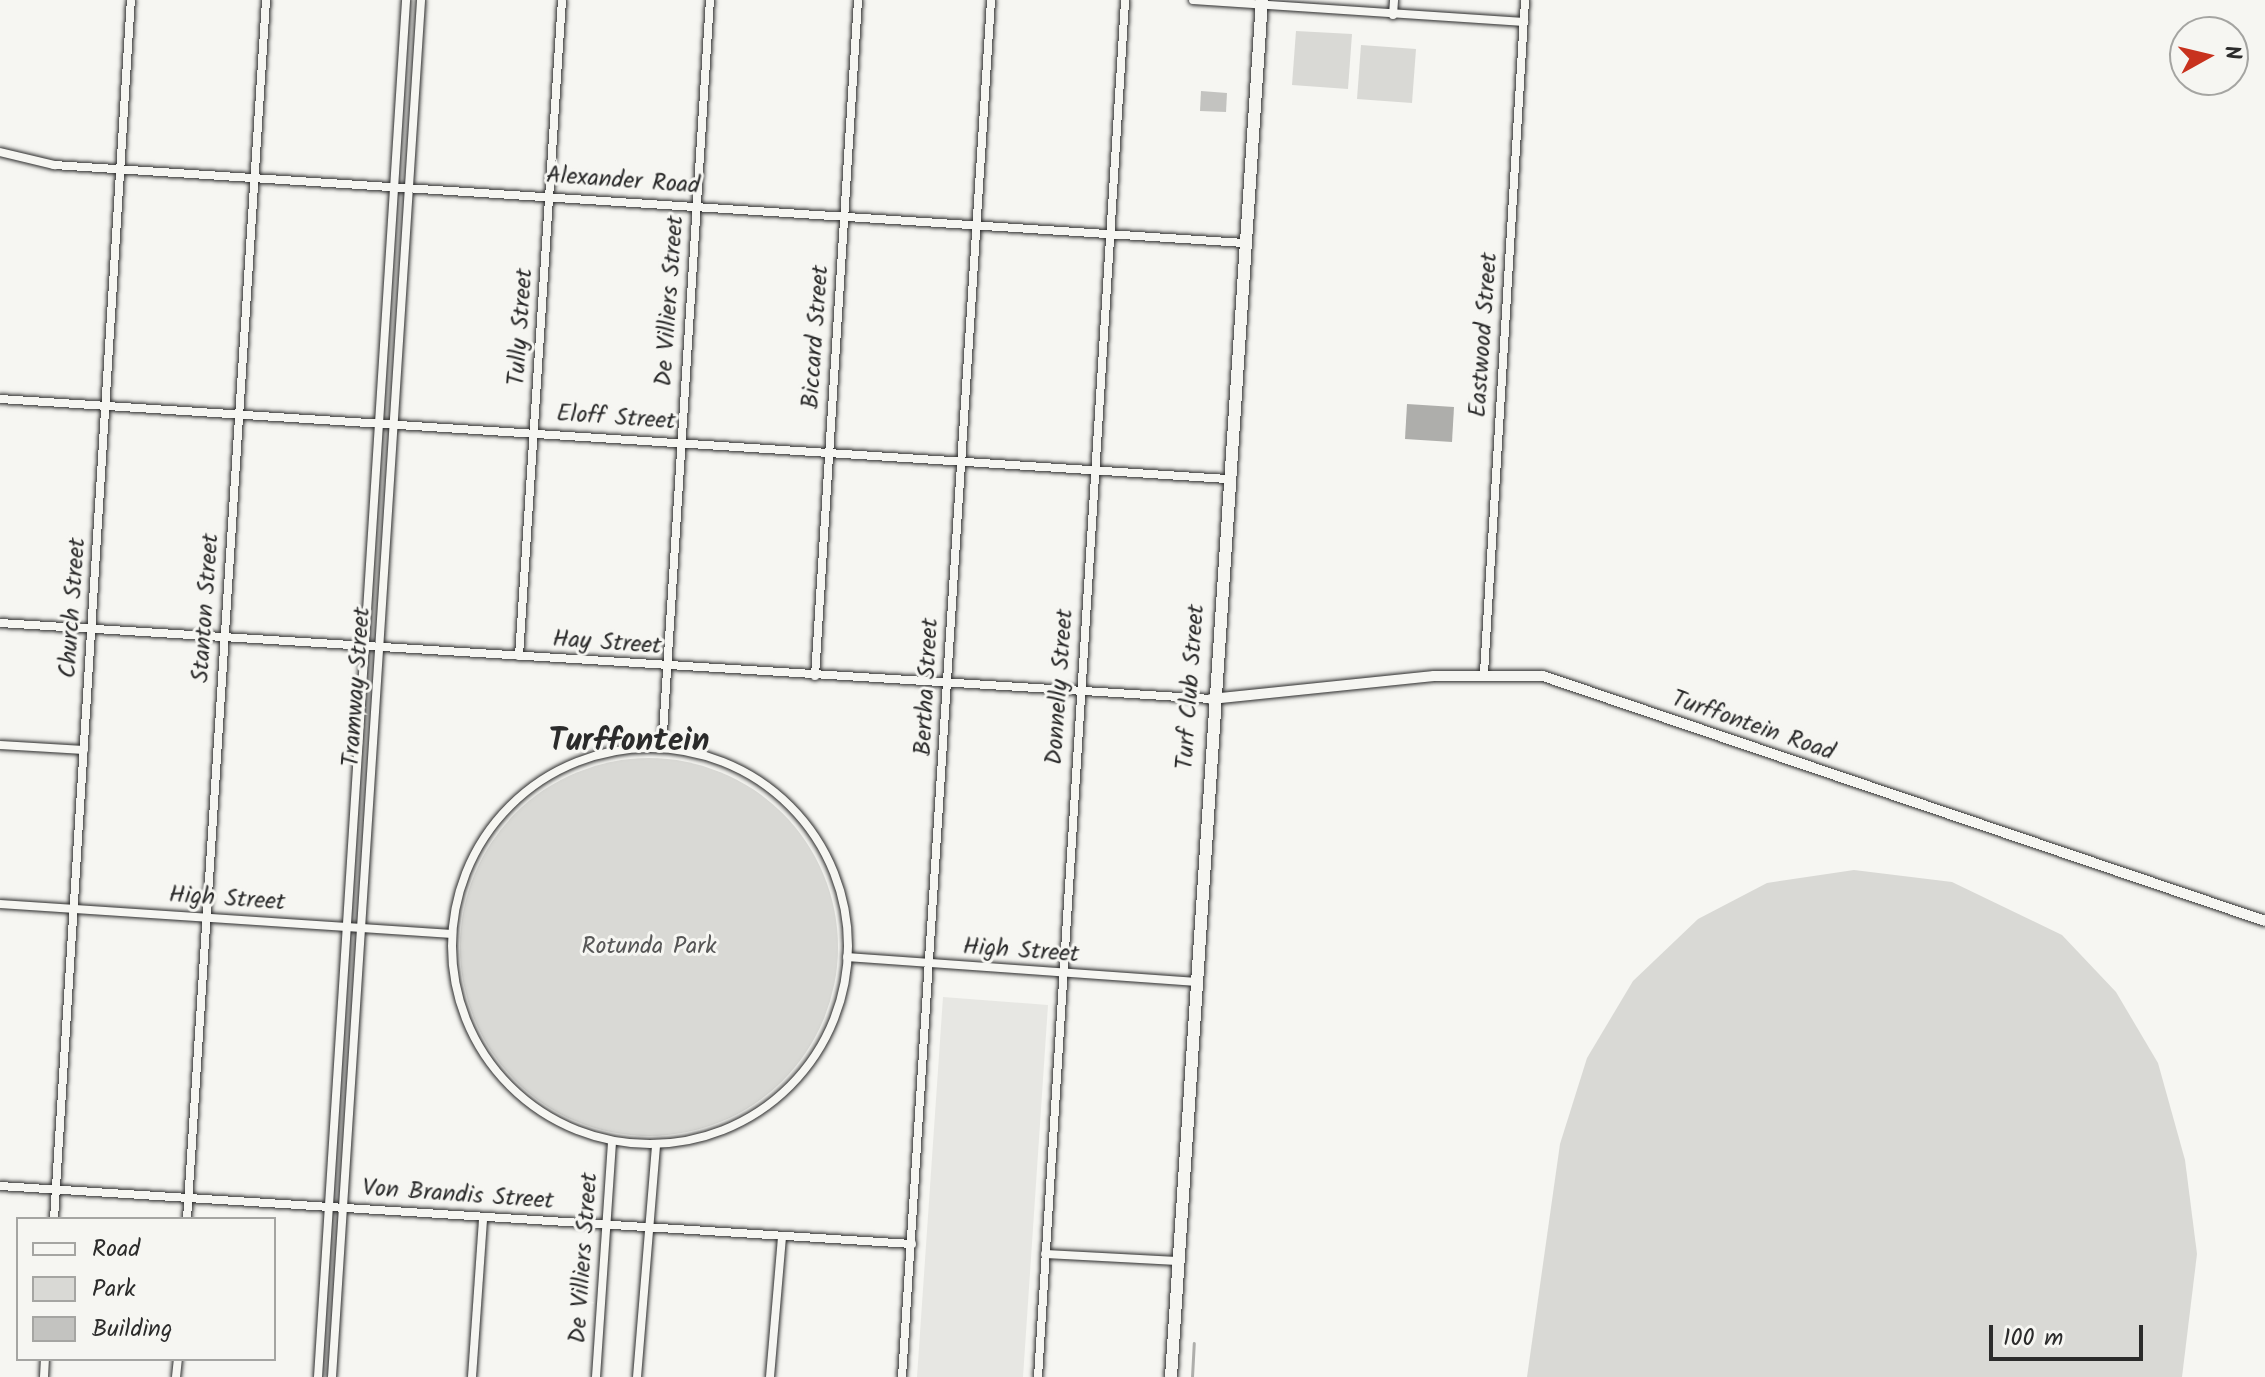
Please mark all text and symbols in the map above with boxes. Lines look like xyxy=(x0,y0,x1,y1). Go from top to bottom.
north arrow xyxy=(2169,16,2249,96)
text: N xyxy=(2213,44,2250,62)
street label: Alexander Road xyxy=(545,161,701,201)
street label: De Villiers Street xyxy=(650,215,690,387)
street label: Eastwood Street xyxy=(1464,252,1504,418)
street label: Biccard Street xyxy=(797,264,835,410)
street label: Tully Street xyxy=(503,267,539,387)
street label: Eloff Street xyxy=(555,399,677,437)
street label: Stanton Street xyxy=(186,532,226,684)
street label: Church Street xyxy=(54,537,92,679)
street label: Turf Club Street xyxy=(1171,603,1211,771)
street label: Tramway Street xyxy=(337,606,377,768)
street label: Donnelly Street xyxy=(1040,608,1080,766)
street label: Bertha Street xyxy=(909,617,945,757)
street label: Hay Street xyxy=(552,625,662,661)
street label: Turffontein Road xyxy=(1668,685,1838,767)
district label: Turffontein xyxy=(549,723,709,761)
street label: High Street xyxy=(168,881,286,917)
park label: Rotunda Park xyxy=(582,933,716,961)
street label: High Street xyxy=(962,933,1080,969)
street label: De Villiers Street xyxy=(564,1172,604,1344)
street label: Von Brandis Street xyxy=(361,1174,555,1216)
legend xyxy=(16,1217,276,1361)
text: Road xyxy=(92,1230,140,1269)
text: Park xyxy=(92,1270,136,1309)
scale bar xyxy=(1993,1309,2147,1359)
text: Building xyxy=(92,1310,172,1349)
text: 100 m xyxy=(2003,1319,2063,1358)

